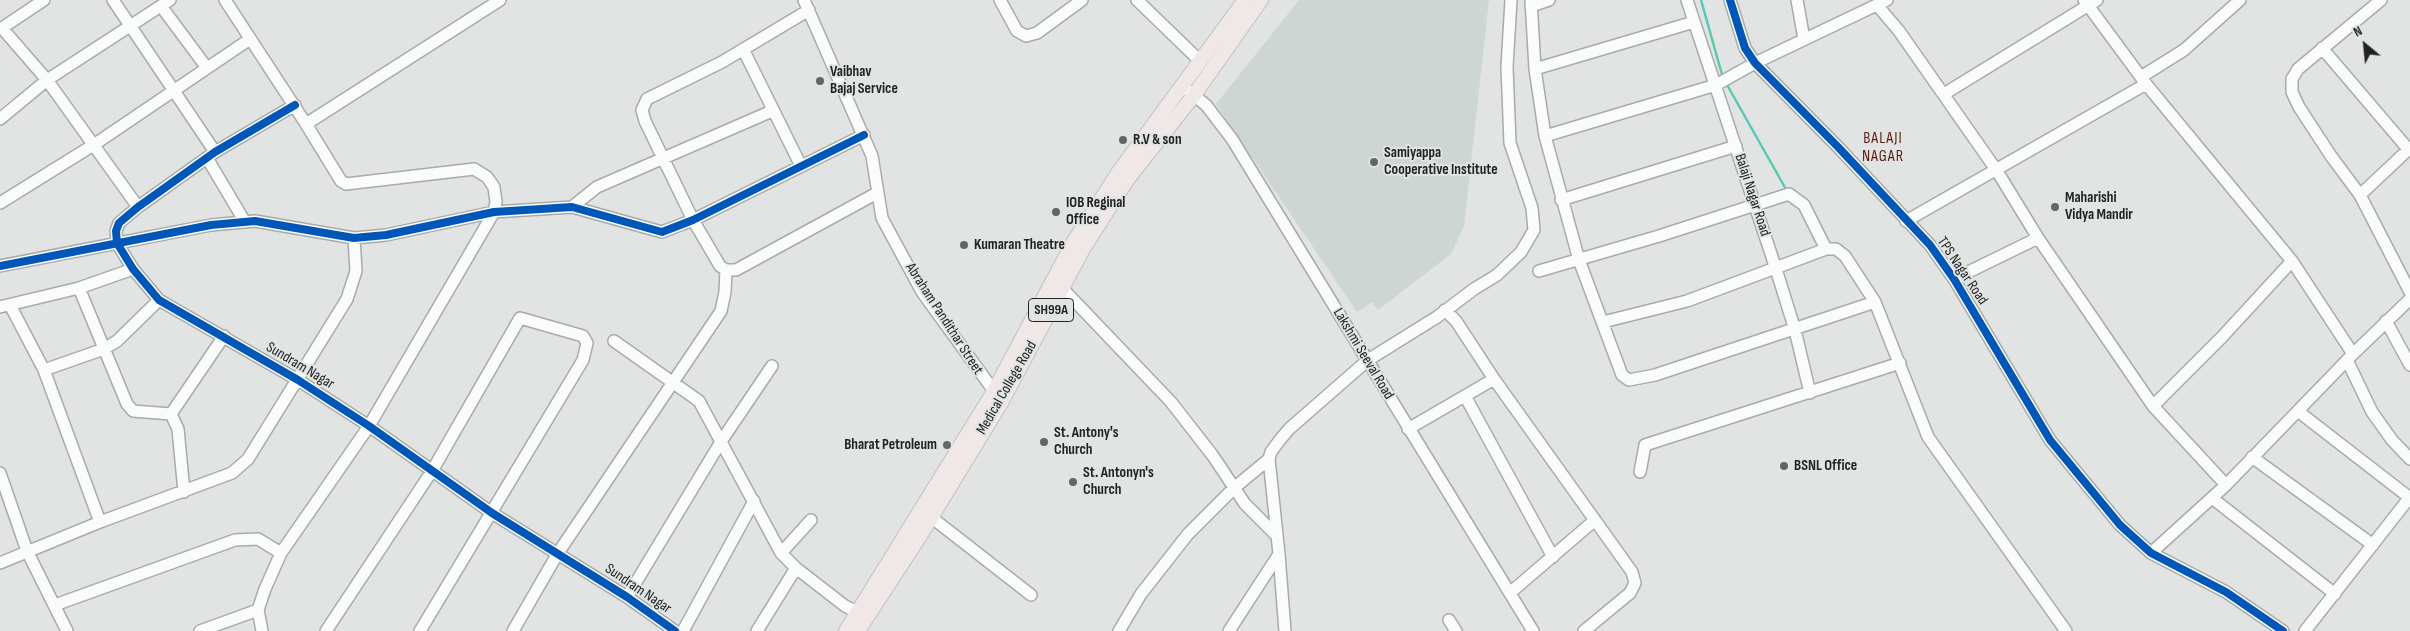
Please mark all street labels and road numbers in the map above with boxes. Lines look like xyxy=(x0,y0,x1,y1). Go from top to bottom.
street label: Balaji Nagar Road xyxy=(1730,152,1774,238)
street label: TPS Nagar Road xyxy=(1933,234,1991,308)
street label: Abraham Pandithar Street xyxy=(901,260,987,378)
road number: SH99A xyxy=(1028,298,1074,322)
street label: Lakshmi Seeval Road xyxy=(1329,305,1397,403)
street label: Medical College Road xyxy=(973,338,1041,438)
street label: Sundram Nagar xyxy=(263,339,337,393)
street label: Sundram Nagar xyxy=(601,560,675,618)

